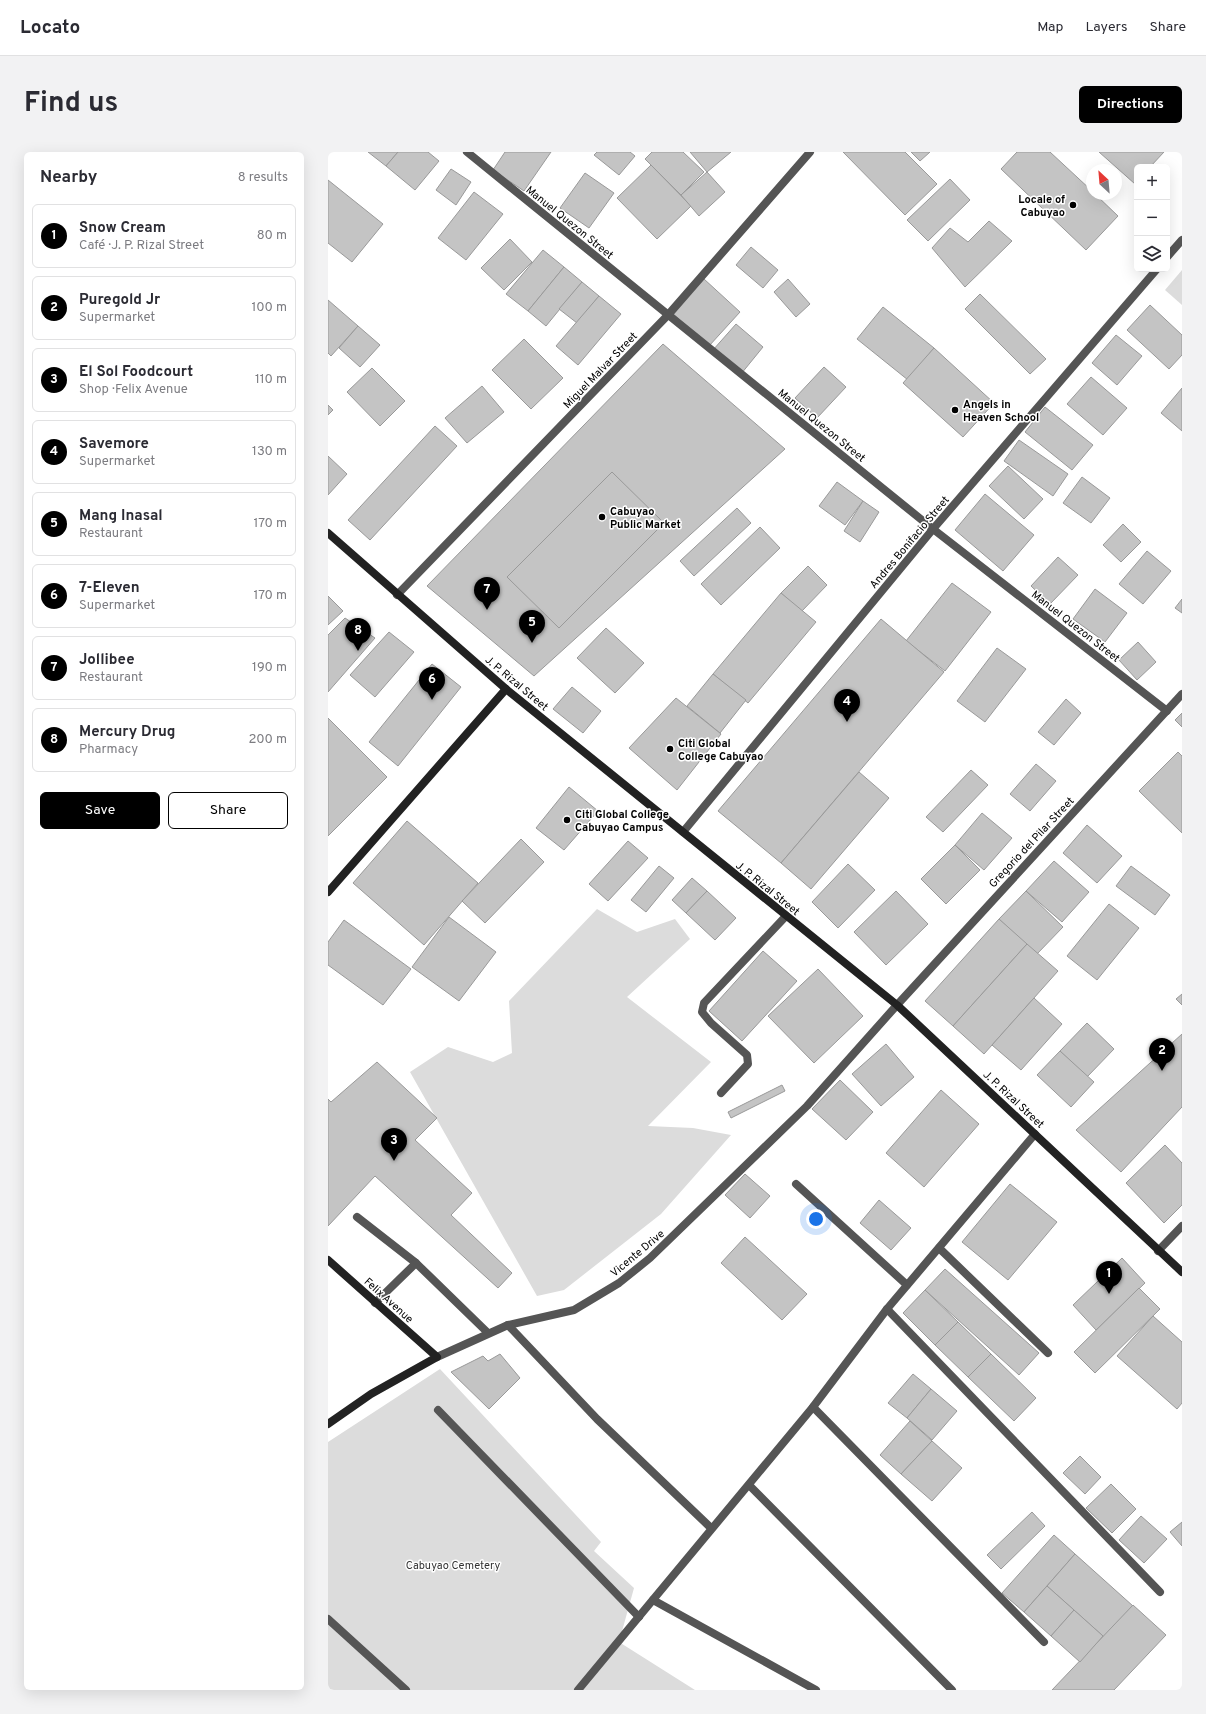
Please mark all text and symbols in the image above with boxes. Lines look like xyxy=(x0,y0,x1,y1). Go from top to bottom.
text: Locato xyxy=(20,16,80,40)
text: Map xyxy=(1037,19,1063,36)
text: Layers xyxy=(1085,19,1127,36)
text: Share xyxy=(1149,19,1186,36)
text: Find us xyxy=(24,86,118,122)
button: Directions xyxy=(1079,86,1182,123)
north arrow xyxy=(1086,164,1122,200)
map controls xyxy=(1134,164,1170,272)
button: + xyxy=(1134,164,1170,200)
text: Nearby xyxy=(40,167,97,189)
text: 8 results xyxy=(238,170,288,186)
street label: Manuel Quezon Street xyxy=(523,183,616,262)
place label: Locale of Cabuyao xyxy=(1018,193,1065,220)
marker: Locale of Cabuyao xyxy=(1068,200,1078,210)
button: − xyxy=(1134,200,1170,236)
text: Snow Cream xyxy=(79,219,166,238)
text: 1 xyxy=(51,228,57,244)
text: 80 m xyxy=(257,228,287,244)
button: layers xyxy=(1134,236,1170,272)
text: Café · J. P. Rizal Street xyxy=(79,238,204,254)
text: Puregold Jr xyxy=(79,291,160,310)
text: 2 xyxy=(50,300,58,316)
text: 100 m xyxy=(251,300,287,316)
text: Supermarket xyxy=(79,310,155,326)
street label: Miguel Malvar Street xyxy=(561,329,641,412)
text: El Sol Foodcourt xyxy=(79,363,193,382)
text: 3 xyxy=(50,372,58,388)
text: 110 m xyxy=(255,372,287,388)
text: Shop · Felix Avenue xyxy=(79,382,188,398)
street label: Manuel Quezon Street xyxy=(775,386,868,465)
place label: Angels in Heaven School xyxy=(963,398,1039,425)
marker: Angels in Heaven School xyxy=(950,405,960,415)
text: Savemore xyxy=(79,435,149,454)
text: 4 xyxy=(50,444,58,460)
text: 130 m xyxy=(252,444,287,460)
text: Supermarket xyxy=(79,454,155,470)
street label: Andres Bonifacio Street xyxy=(867,493,953,592)
place label: Cabuyao Public Market xyxy=(610,505,681,532)
text: Mang Inasal xyxy=(79,507,163,526)
marker: Cabuyao Public Market xyxy=(597,512,607,522)
text: 5 xyxy=(50,516,58,532)
text: 170 m xyxy=(253,516,287,532)
text: Restaurant xyxy=(79,526,143,542)
pin: 7 xyxy=(474,577,500,610)
text: 7-Eleven xyxy=(79,579,140,598)
text: 6 xyxy=(50,588,58,604)
text: 170 m xyxy=(253,588,287,604)
street label: Manuel Quezon Street xyxy=(1028,588,1123,666)
text: Supermarket xyxy=(79,598,155,614)
pin: 5 xyxy=(519,610,545,643)
pin: 8 xyxy=(345,618,371,651)
text: Jollibee xyxy=(79,651,135,670)
street label: J. P. Rizal Street xyxy=(482,653,551,714)
text: 7 xyxy=(51,660,57,676)
text: 190 m xyxy=(252,660,287,676)
pin: 6 xyxy=(419,667,445,700)
text: Restaurant xyxy=(79,670,143,686)
pin: 4 xyxy=(834,689,860,722)
text: Mercury Drug xyxy=(79,723,175,742)
text: 8 xyxy=(50,732,58,748)
text: 200 m xyxy=(248,732,287,748)
place label: Citi Global College Cabuyao xyxy=(678,737,764,764)
text: Pharmacy xyxy=(79,742,138,758)
marker: Citi Global College Cabuyao xyxy=(665,744,675,754)
button: Save xyxy=(40,792,160,829)
button: Share xyxy=(168,792,288,829)
street label: Gregorio del Pilar Street xyxy=(986,794,1077,891)
place label: Citi Global College Cabuyao Campus xyxy=(575,808,669,835)
marker: Citi Global College Cabuyao Campus xyxy=(562,815,572,825)
street label: J. P. Rizal Street xyxy=(732,859,802,919)
pin: 2 xyxy=(1149,1038,1175,1071)
street label: J. P. Rizal Street xyxy=(980,1068,1047,1132)
pin: 3 xyxy=(381,1128,407,1161)
your location xyxy=(806,1209,826,1229)
street label: Vicente Drive xyxy=(608,1227,668,1280)
pin: 1 xyxy=(1096,1261,1122,1294)
street label: Felix Avenue xyxy=(361,1275,416,1327)
park label: Cabuyao Cemetery xyxy=(406,1559,500,1573)

